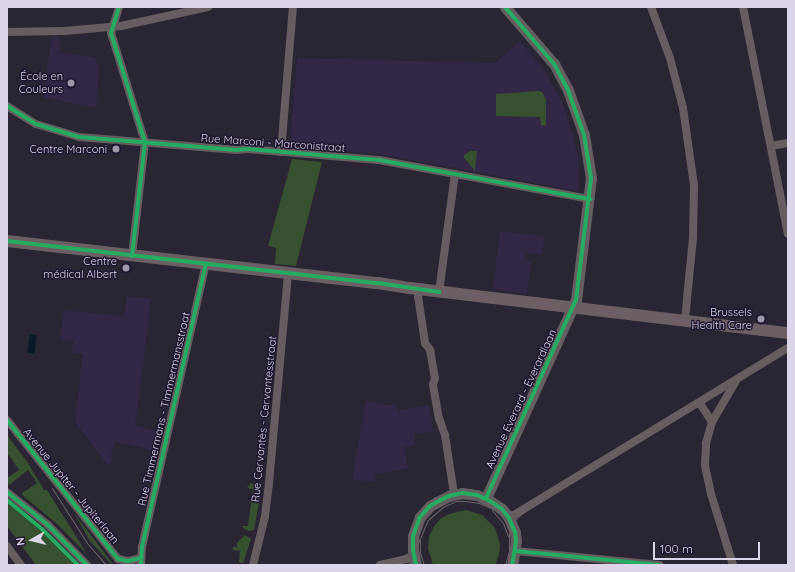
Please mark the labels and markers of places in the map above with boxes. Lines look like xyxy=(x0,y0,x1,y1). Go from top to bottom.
place label: École en Couleurs xyxy=(19,70,63,96)
marker: École en Couleurs xyxy=(66,78,76,88)
place label: Centre Marconi xyxy=(29,142,107,156)
marker: Centre Marconi xyxy=(110,143,122,155)
place label: Centre médical Albert xyxy=(43,255,117,281)
marker: Centre médical Albert xyxy=(120,262,132,274)
place label: Brussels Health Care xyxy=(692,306,752,332)
marker: Brussels Health Care xyxy=(755,313,767,325)

